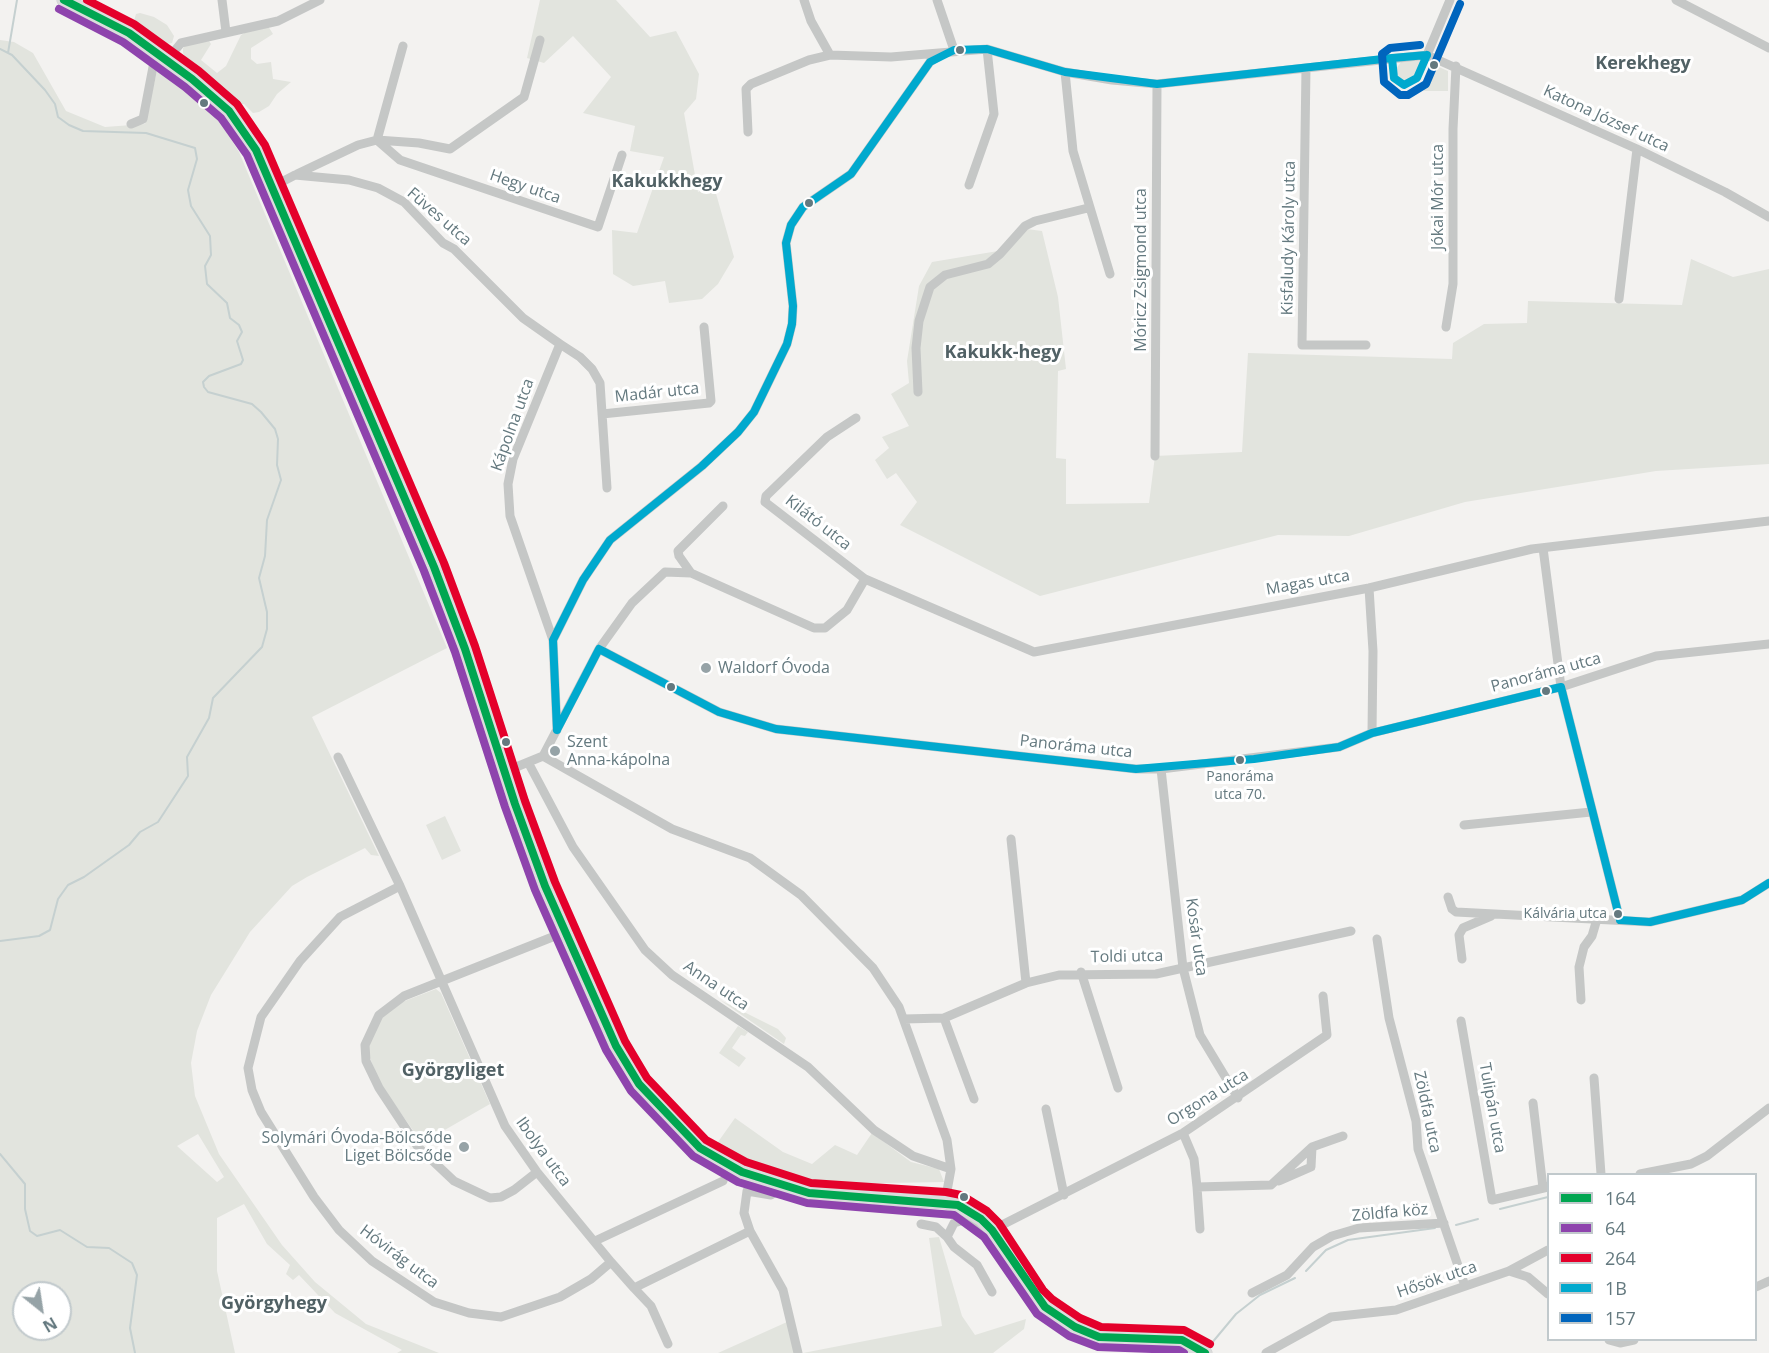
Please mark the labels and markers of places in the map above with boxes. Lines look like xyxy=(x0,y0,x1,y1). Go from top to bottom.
unlabelled marker xyxy=(954,44,966,56)
unlabelled marker xyxy=(1428,59,1440,71)
unlabelled marker xyxy=(198,97,210,109)
unlabelled marker xyxy=(803,197,815,209)
place label: Waldorf Óvoda xyxy=(718,658,830,678)
marker: Waldorf Óvoda xyxy=(699,661,713,675)
unlabelled marker xyxy=(665,681,677,693)
unlabelled marker xyxy=(1540,685,1552,697)
place label: Szent Anna-kápolna xyxy=(567,732,670,770)
unlabelled marker xyxy=(500,736,512,748)
marker: Szent Anna-kápolna xyxy=(548,744,562,758)
marker: Panoráma utca 70. xyxy=(1234,754,1246,766)
place label: Panoráma utca 70. xyxy=(1206,769,1274,802)
place label: Kálvária utca xyxy=(1524,906,1607,922)
marker: Kálvária utca xyxy=(1612,908,1624,920)
place label: Solymári Óvoda-Bölcsőde Liget Bölcsőde xyxy=(262,1128,452,1166)
marker: Solymári Óvoda-Bölcsőde Liget Bölcsőde xyxy=(457,1140,471,1154)
unlabelled marker xyxy=(958,1191,970,1203)

